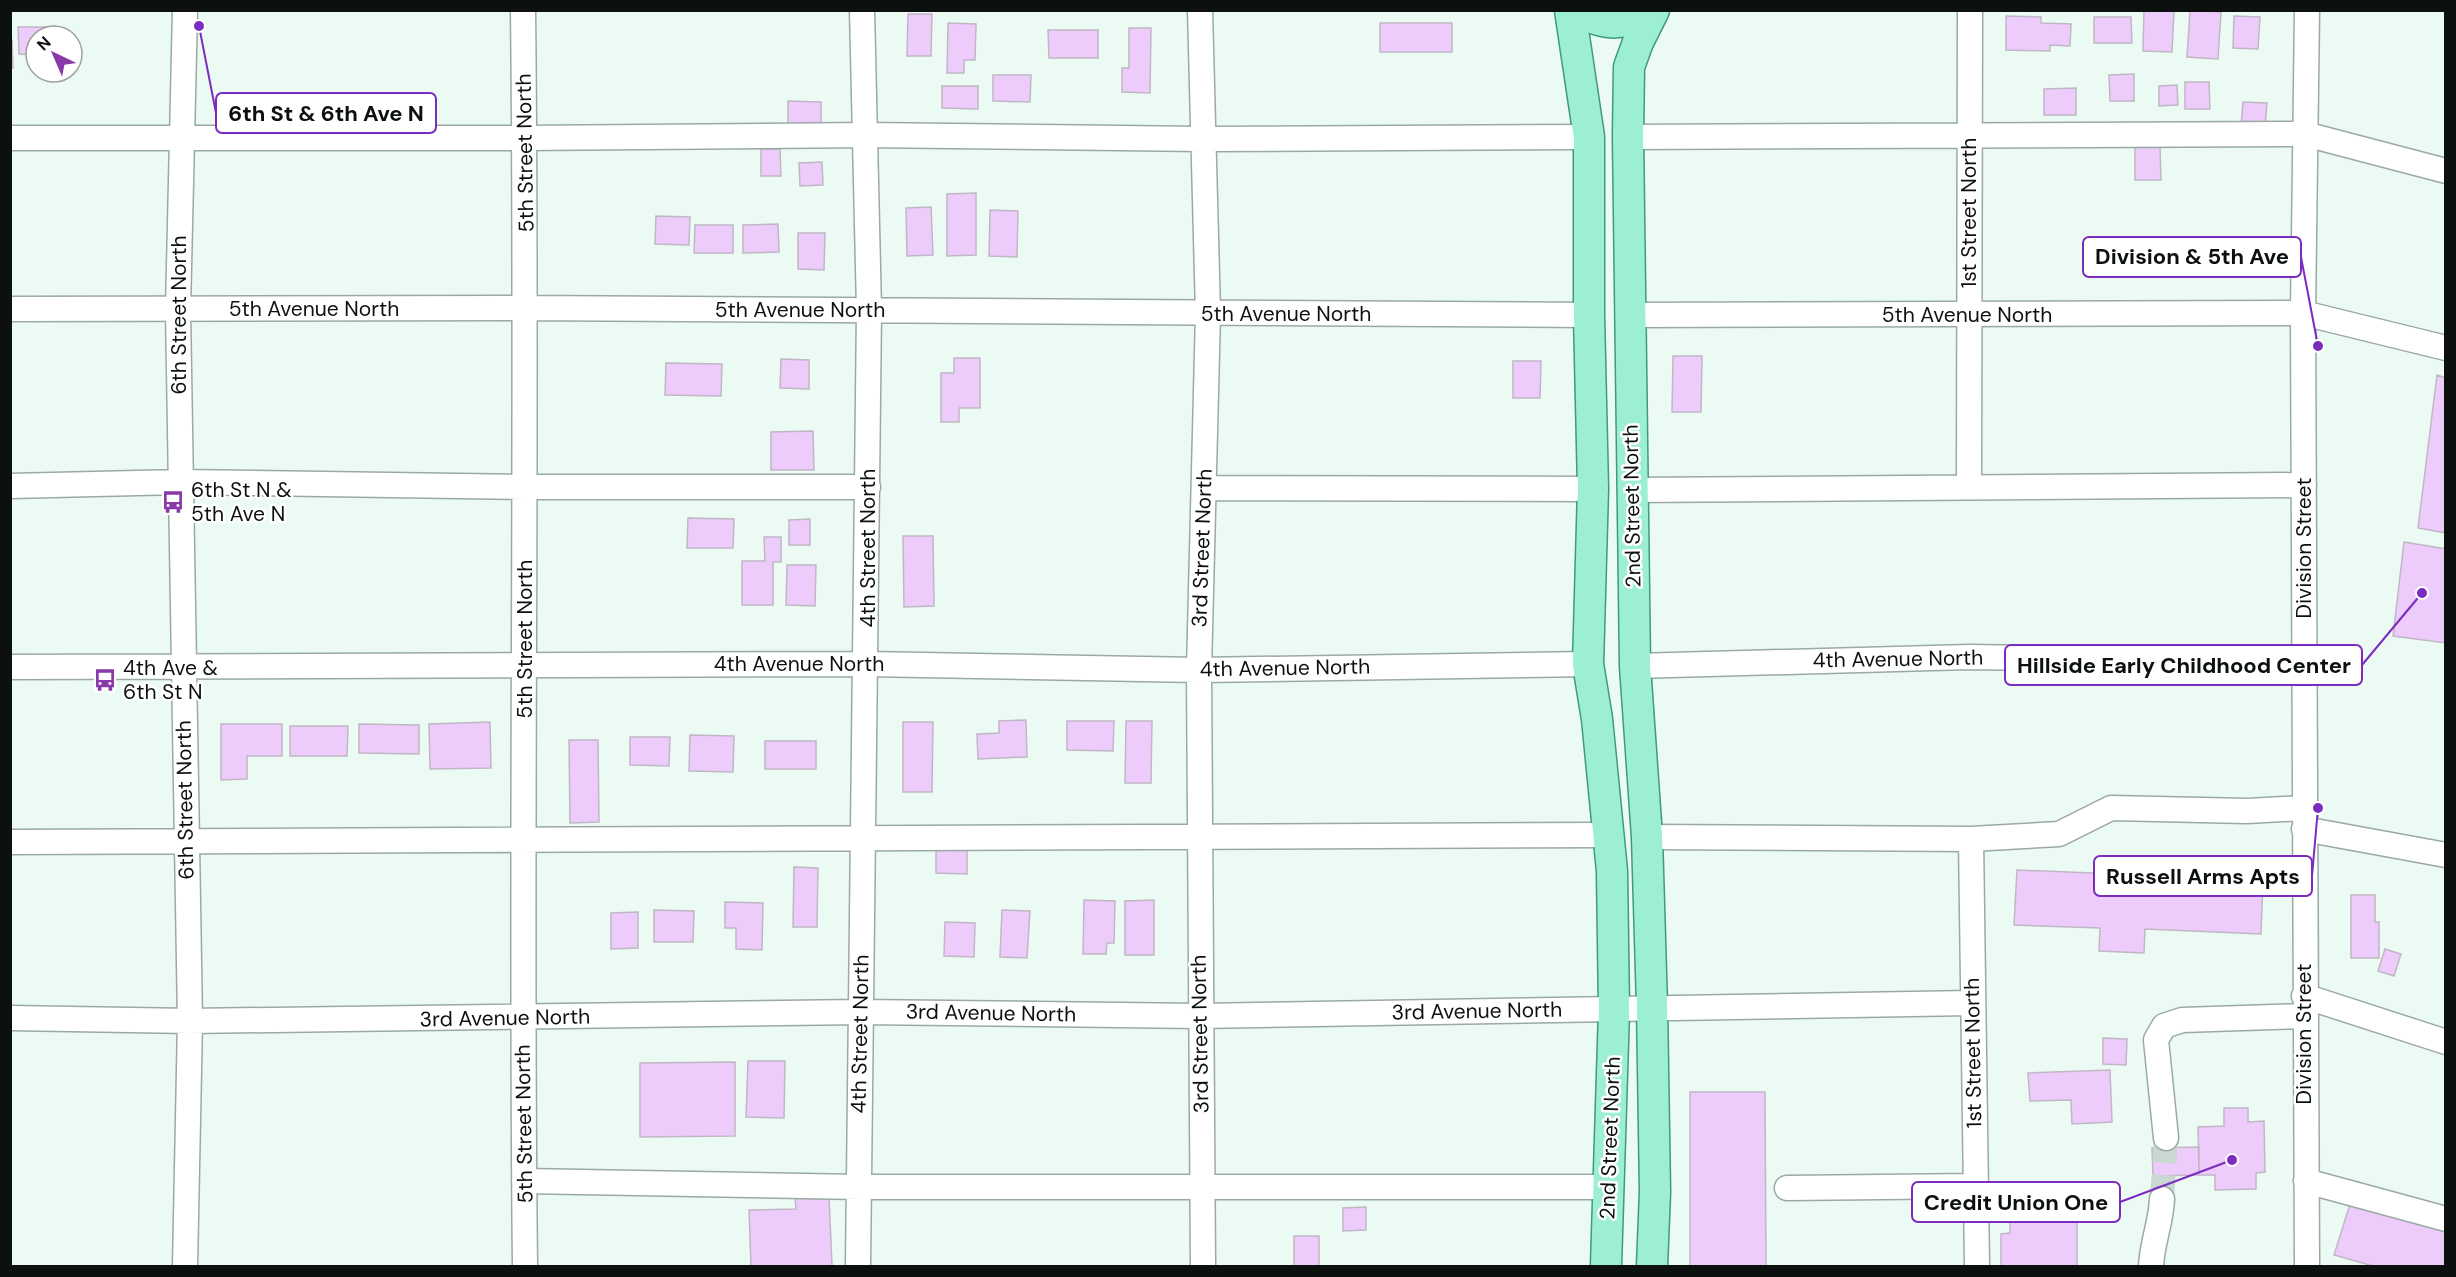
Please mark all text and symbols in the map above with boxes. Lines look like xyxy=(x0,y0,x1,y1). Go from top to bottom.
north arrow xyxy=(24,24,84,84)
text: N xyxy=(32,32,55,55)
street label: 5th Street North xyxy=(510,73,540,233)
callout: 6th St & 6th Ave N xyxy=(216,93,436,133)
text: 6th St & 6th Ave N xyxy=(228,99,424,128)
street label: 1st Street North xyxy=(1955,138,1983,288)
street label: 6th Street North xyxy=(165,235,193,395)
callout: Division & 5th Ave xyxy=(2083,237,2301,277)
text: Division & 5th Ave xyxy=(2095,242,2289,271)
street label: 5th Avenue North xyxy=(229,295,399,323)
street label: 5th Avenue North xyxy=(715,296,885,324)
street label: 5th Avenue North xyxy=(1201,300,1371,328)
street label: 5th Avenue North xyxy=(1882,301,2052,329)
street label: 2nd Street North xyxy=(1617,424,1647,588)
street label: 3rd Street North xyxy=(1185,468,1219,628)
street label: 4th Street North xyxy=(854,469,882,627)
place label: 6th St N & 5th Ave N xyxy=(191,476,292,528)
street label: Division Street xyxy=(2290,478,2318,618)
bus stop icon: 6th St N & 5th Ave N xyxy=(160,489,186,515)
street label: 5th Street North xyxy=(511,560,539,718)
street label: 4th Avenue North xyxy=(1812,644,1984,674)
callout: Hillside Early Childhood Center xyxy=(2005,645,2362,685)
street label: 4th Avenue North xyxy=(714,650,884,678)
text: Hillside Early Childhood Center xyxy=(2017,651,2351,680)
street label: 4th Avenue North xyxy=(1199,653,1371,683)
place label: 4th Ave & 6th St N xyxy=(123,654,218,706)
bus stop icon: 4th Ave & 6th St N xyxy=(92,667,118,693)
street label: 6th Street North xyxy=(170,720,200,880)
callout: Russell Arms Apts xyxy=(2094,856,2312,896)
text: Russell Arms Apts xyxy=(2106,862,2300,891)
street label: 4th Street North xyxy=(845,954,875,1114)
street label: 3rd Street North xyxy=(1185,954,1215,1114)
street label: Division Street xyxy=(2290,964,2318,1104)
street label: 1st Street North xyxy=(1958,977,1988,1129)
street label: 3rd Avenue North xyxy=(1392,996,1562,1026)
street label: 3rd Avenue North xyxy=(906,998,1076,1028)
street label: 3rd Avenue North xyxy=(420,1003,590,1033)
street label: 5th Street North xyxy=(509,1044,539,1204)
street label: 2nd Street North xyxy=(1593,1056,1627,1220)
callout: Credit Union One xyxy=(1912,1182,2120,1222)
text: Credit Union One xyxy=(1924,1188,2108,1217)

